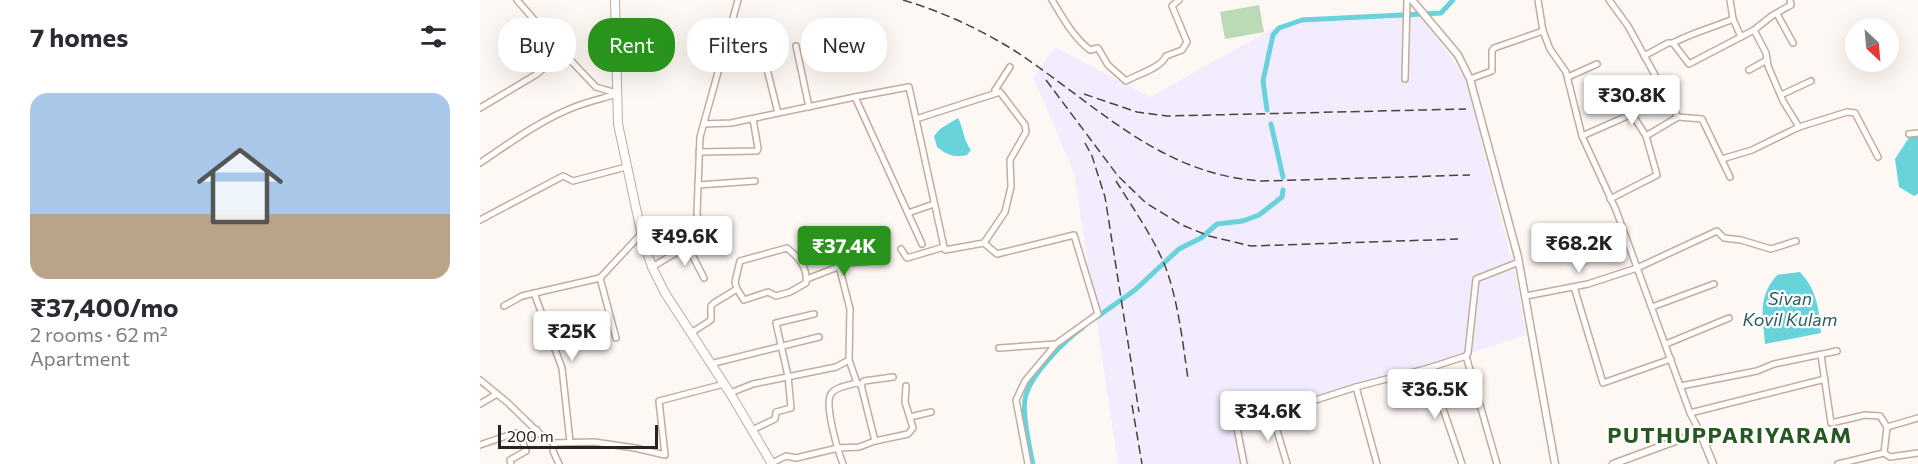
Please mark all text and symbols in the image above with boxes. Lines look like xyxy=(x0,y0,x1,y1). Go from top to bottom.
chip: Buy xyxy=(498,18,576,72)
chip: Rent xyxy=(588,18,675,72)
chip: Filters xyxy=(687,18,789,72)
chip: New xyxy=(801,18,887,72)
north arrow xyxy=(1845,18,1899,72)
map controls xyxy=(1845,18,1899,72)
icon: filters xyxy=(417,20,450,53)
text: 7 homes xyxy=(30,21,128,52)
pin: ₹30.8K xyxy=(1583,75,1681,126)
text: ₹30.8K xyxy=(1598,82,1666,106)
icon: home xyxy=(186,132,294,240)
pin: ₹49.6K xyxy=(636,216,734,267)
text: ₹49.6K xyxy=(651,223,719,247)
pin: ₹68.2K xyxy=(1530,223,1628,274)
pin: ₹37.4K xyxy=(795,226,893,277)
text: ₹68.2K xyxy=(1545,230,1613,254)
text: ₹37.4K xyxy=(812,233,876,257)
water label: Sivan Kovil Kulam xyxy=(1743,287,1837,330)
text: ₹37,400/mo xyxy=(30,291,179,322)
pin: ₹25K xyxy=(536,311,608,362)
text: ₹25K xyxy=(547,318,597,342)
text: 2 rooms · 62 m² xyxy=(30,322,168,346)
text: Apartment xyxy=(30,346,130,370)
pin: ₹36.5K xyxy=(1386,369,1484,420)
text: ₹36.5K xyxy=(1401,376,1469,400)
pin: ₹34.6K xyxy=(1219,391,1317,442)
text: ₹34.6K xyxy=(1234,398,1302,422)
district label: PUTHUPPARIYARAM xyxy=(1607,421,1853,448)
scale bar xyxy=(498,422,658,450)
text: 200 m xyxy=(507,426,554,445)

